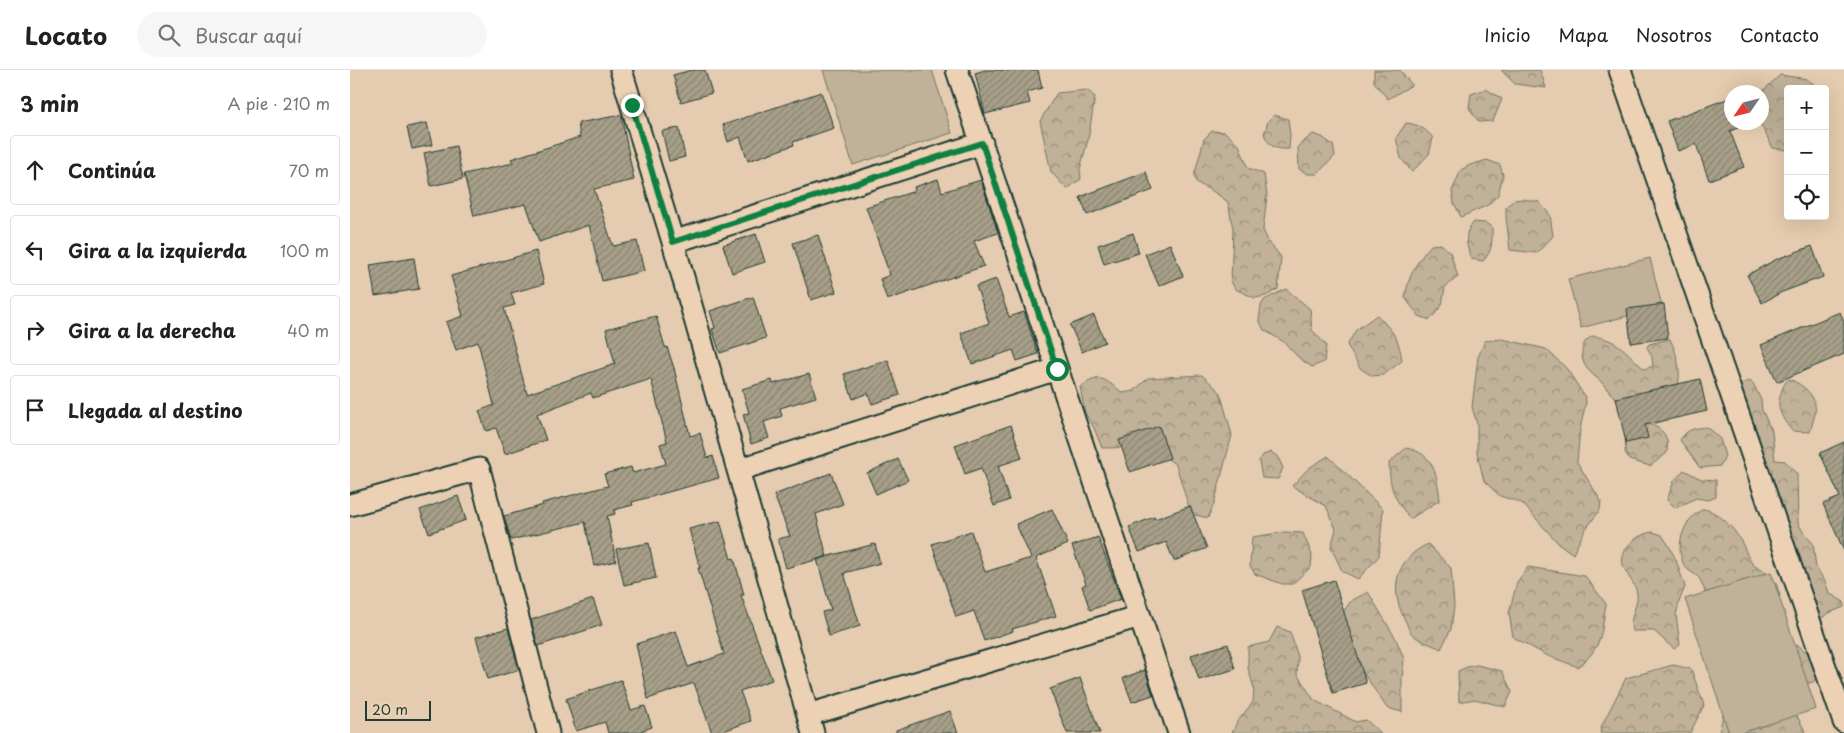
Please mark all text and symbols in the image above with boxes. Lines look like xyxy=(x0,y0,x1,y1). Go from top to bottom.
search box xyxy=(137,12,487,57)
text: Locato xyxy=(25,17,107,53)
icon: search xyxy=(155,21,183,49)
text: Buscar aquí xyxy=(195,21,302,49)
text: Inicio xyxy=(1484,21,1531,48)
text: Mapa xyxy=(1559,21,1608,48)
text: Nosotros xyxy=(1636,21,1712,48)
text: Contacto xyxy=(1740,21,1819,48)
north arrow xyxy=(1724,85,1769,130)
map controls xyxy=(1784,85,1829,220)
button: + xyxy=(1784,85,1829,130)
text: 3 min xyxy=(20,87,79,119)
text: A pie · 210 m xyxy=(227,91,330,115)
route end xyxy=(621,94,644,117)
button: − xyxy=(1784,130,1829,175)
icon: ahead xyxy=(21,156,49,184)
text: Continúa xyxy=(68,156,156,184)
text: 70 m xyxy=(289,158,329,182)
button: locate xyxy=(1784,175,1829,220)
icon: left xyxy=(21,236,49,264)
text: Gira a la izquierda xyxy=(68,236,247,264)
text: 100 m xyxy=(280,238,329,262)
icon: right xyxy=(21,316,49,344)
text: Gira a la derecha xyxy=(68,316,236,344)
text: 40 m xyxy=(287,318,329,342)
route start xyxy=(1046,358,1069,381)
icon: arrive xyxy=(21,396,49,424)
text: Llegada al destino xyxy=(68,396,242,424)
scale bar xyxy=(365,698,431,721)
text: 20 m xyxy=(372,699,408,720)

